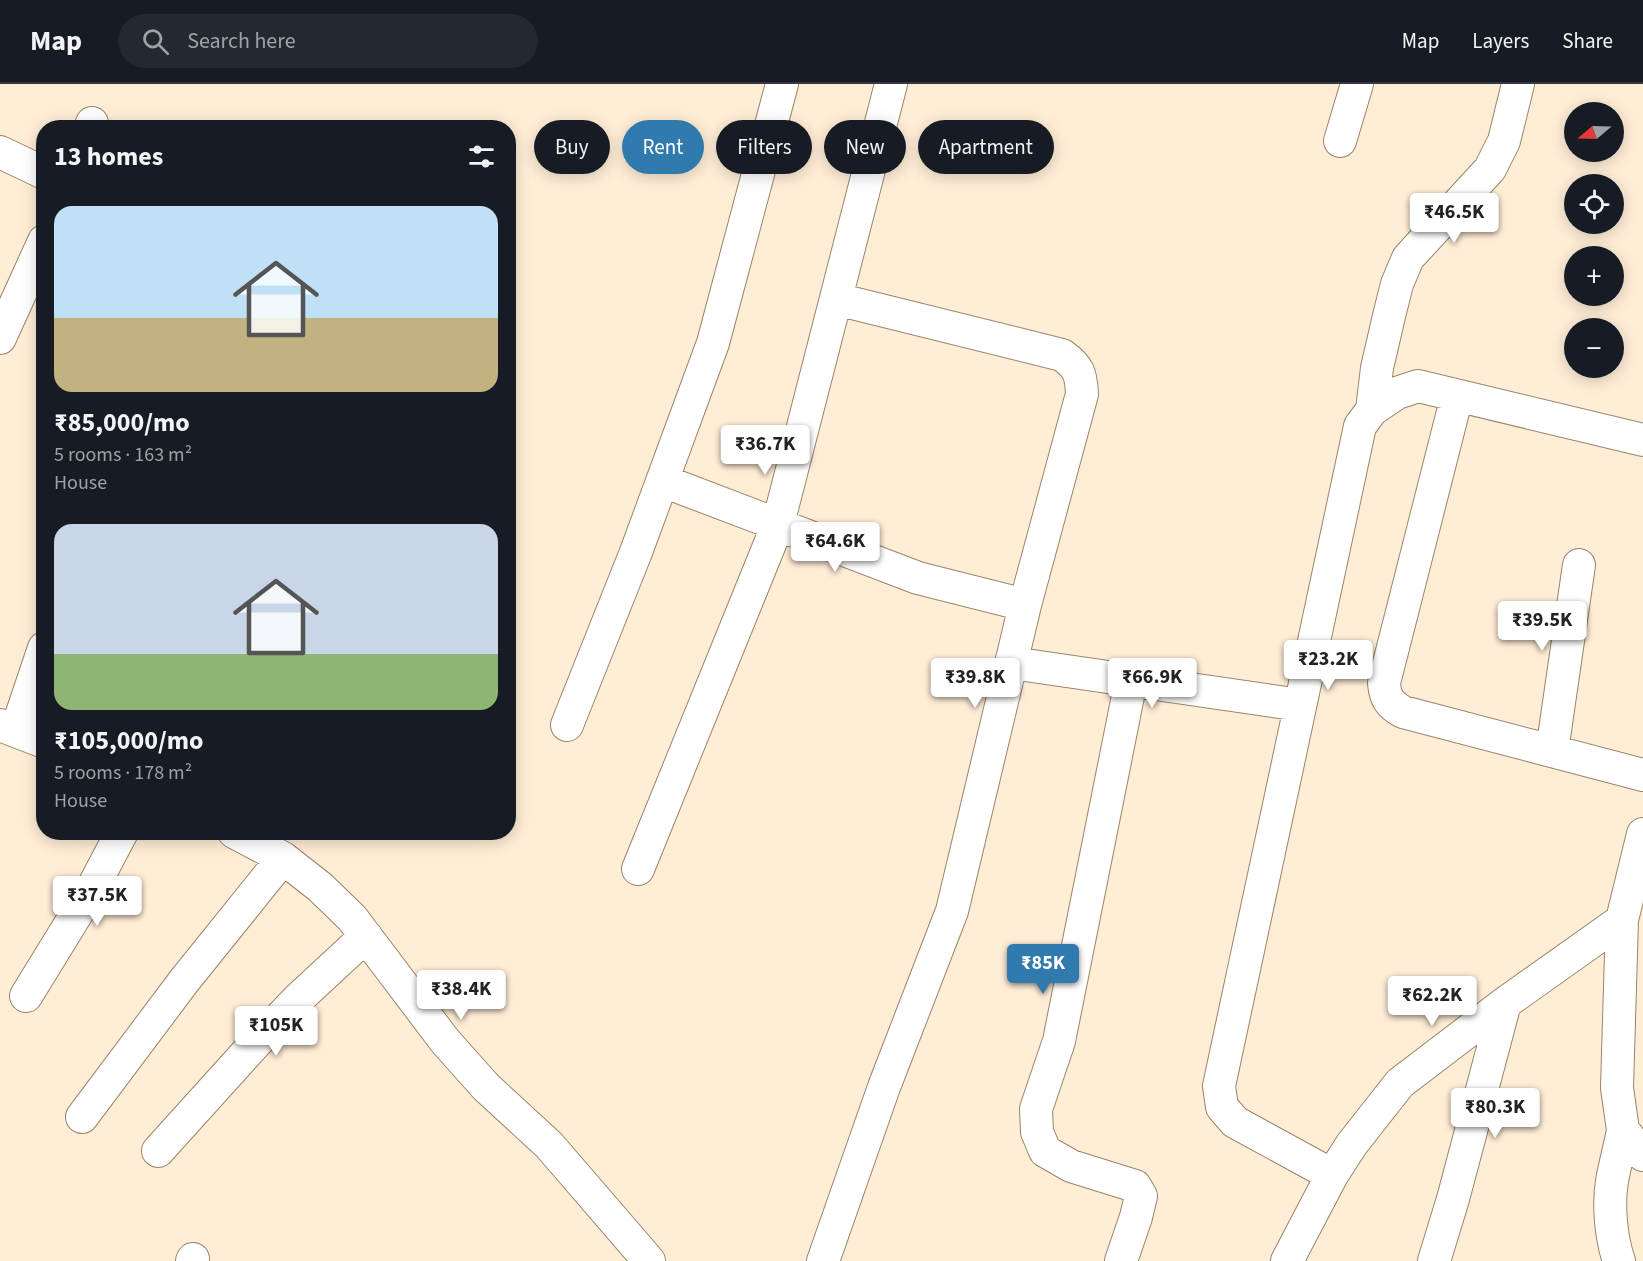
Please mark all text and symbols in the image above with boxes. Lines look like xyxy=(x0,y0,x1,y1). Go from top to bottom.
search box xyxy=(118,14,538,68)
text: Map xyxy=(30,21,82,61)
icon: search xyxy=(139,25,172,58)
text: Search here xyxy=(187,25,296,57)
text: Map xyxy=(1402,26,1439,56)
text: Layers xyxy=(1472,26,1529,56)
text: Share xyxy=(1562,26,1613,56)
north arrow xyxy=(1564,102,1624,162)
map controls xyxy=(1564,102,1624,378)
chip: Buy xyxy=(534,120,610,174)
chip: Rent xyxy=(622,120,704,174)
chip: Filters xyxy=(716,120,812,174)
chip: New xyxy=(824,120,906,174)
chip: Apartment xyxy=(918,120,1054,174)
text: 13 homes xyxy=(54,138,163,175)
icon: filters xyxy=(465,140,498,173)
button: locate xyxy=(1564,174,1624,234)
pin: ₹46.5K xyxy=(1405,193,1503,244)
text: ₹46.5K xyxy=(1424,198,1484,226)
icon: home xyxy=(222,245,330,353)
button: + xyxy=(1564,246,1624,306)
button: − xyxy=(1564,318,1624,378)
text: ₹85,000/mo xyxy=(54,404,190,441)
pin: ₹36.7K xyxy=(716,425,814,476)
text: ₹36.7K xyxy=(735,430,795,458)
text: 5 rooms · 163 m² xyxy=(54,441,192,469)
text: House xyxy=(54,469,107,497)
pin: ₹64.6K xyxy=(786,522,884,573)
text: ₹64.6K xyxy=(805,527,865,555)
icon: home xyxy=(222,563,330,671)
pin: ₹39.5K xyxy=(1493,601,1591,652)
text: ₹39.5K xyxy=(1512,606,1572,634)
pin: ₹23.2K xyxy=(1279,640,1377,691)
text: ₹23.2K xyxy=(1298,645,1358,673)
pin: ₹39.8K xyxy=(926,658,1024,709)
pin: ₹66.9K xyxy=(1103,658,1201,709)
text: ₹39.8K xyxy=(945,663,1005,691)
text: ₹66.9K xyxy=(1122,663,1182,691)
text: ₹105,000/mo xyxy=(54,722,203,759)
text: 5 rooms · 178 m² xyxy=(54,759,192,787)
text: House xyxy=(54,787,107,815)
pin: ₹37.5K xyxy=(48,876,146,927)
text: ₹37.5K xyxy=(67,881,127,909)
pin: ₹85K xyxy=(1007,944,1079,995)
text: ₹85K xyxy=(1021,949,1065,977)
pin: ₹38.4K xyxy=(412,970,510,1021)
text: ₹38.4K xyxy=(431,975,491,1003)
pin: ₹62.2K xyxy=(1383,976,1481,1027)
text: ₹62.2K xyxy=(1402,981,1462,1009)
pin: ₹105K xyxy=(234,1006,318,1057)
text: ₹105K xyxy=(249,1011,303,1039)
pin: ₹80.3K xyxy=(1446,1088,1544,1139)
text: ₹80.3K xyxy=(1465,1093,1525,1121)

